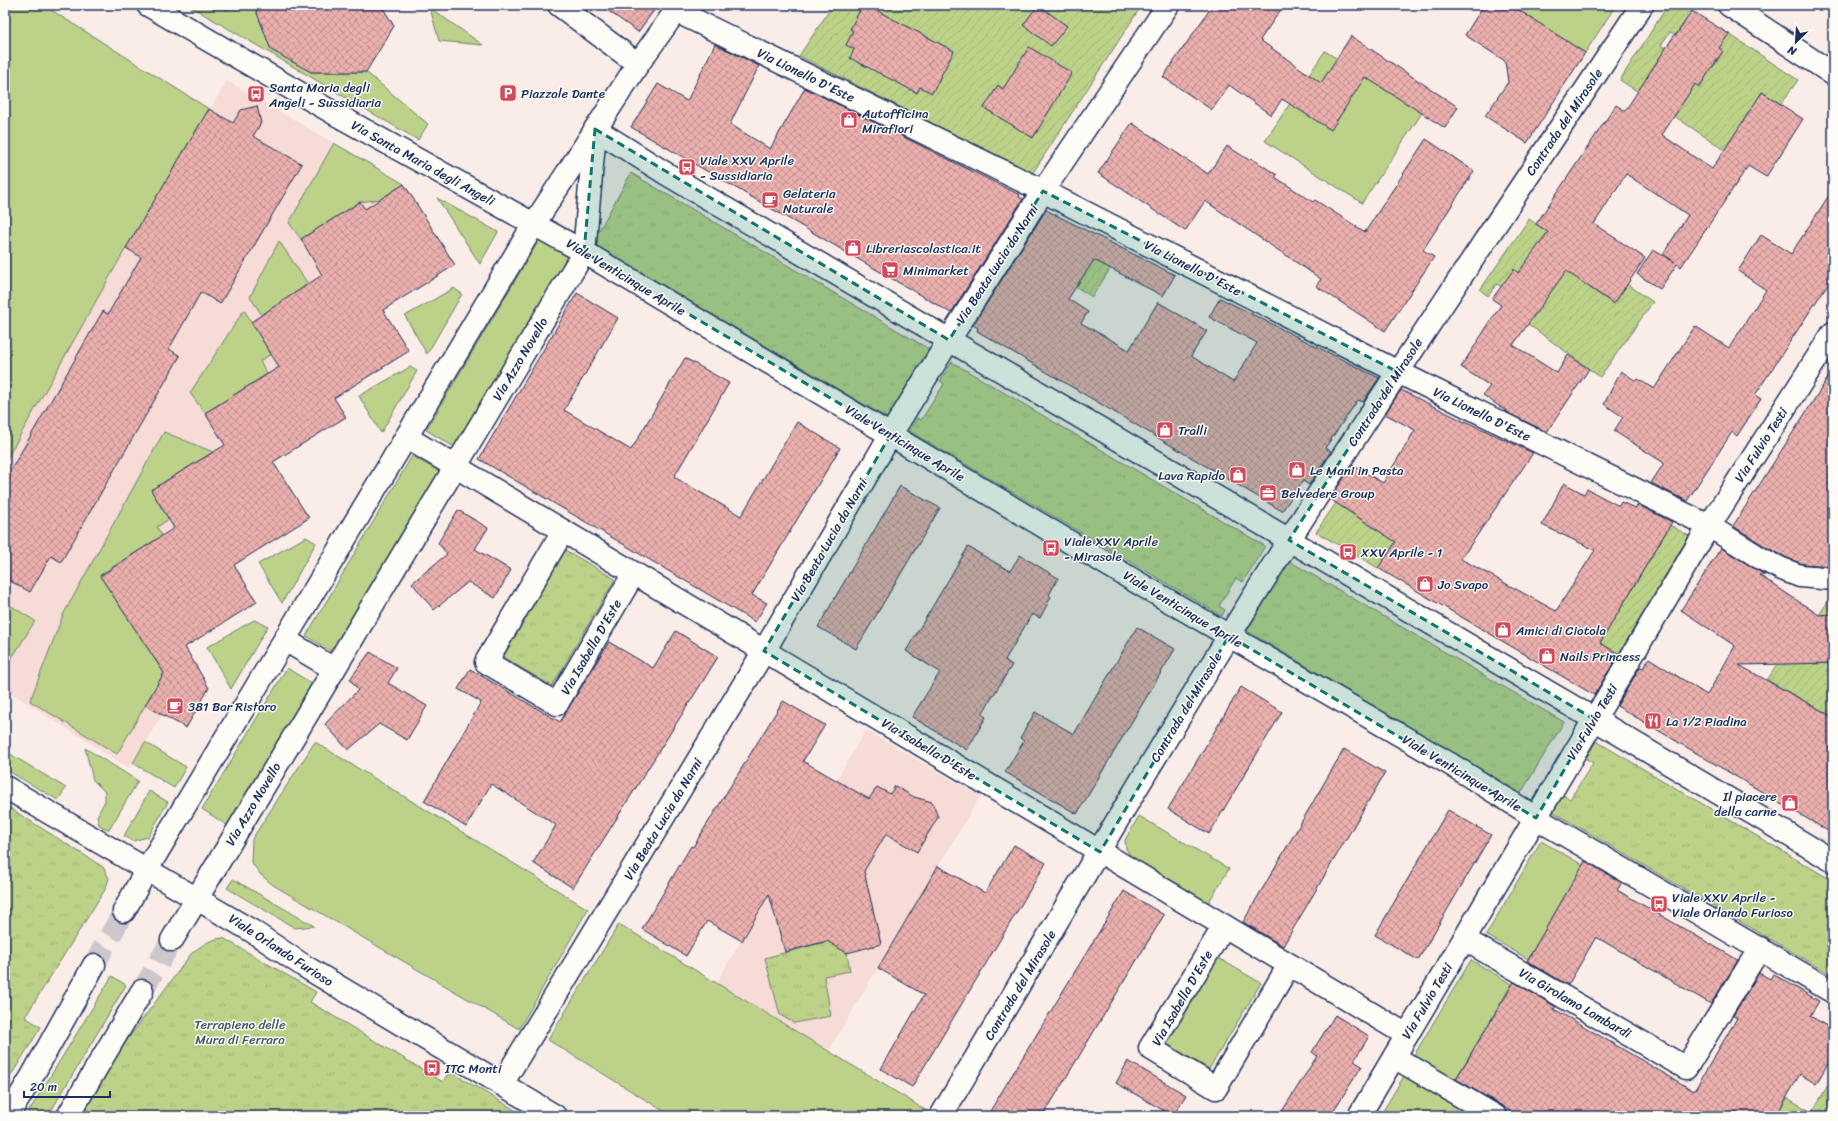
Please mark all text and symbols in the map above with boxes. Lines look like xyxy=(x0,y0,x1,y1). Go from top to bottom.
north arrow xyxy=(1776,22,1816,62)
text: N xyxy=(1784,40,1800,61)
street label: Via Lionello D'Este xyxy=(753,41,859,109)
street label: Contrada del Mirasole xyxy=(1519,63,1609,181)
place label: Santa Maria degli Angeli - Sussidiaria xyxy=(268,76,381,114)
place label: Piazzale Dante xyxy=(521,82,605,105)
parking icon: Piazzale Dante xyxy=(498,83,518,103)
bus stop icon: Santa Maria degli Angeli - Sussidiaria xyxy=(246,84,266,104)
place label: Autofficina Mirafiori xyxy=(861,102,929,140)
shop icon: Autofficina Mirafiori xyxy=(839,110,859,130)
street label: Via Santa Maria degli Angeli xyxy=(347,114,499,212)
place label: Viale XXV Aprile - Sussidiaria xyxy=(700,149,794,187)
bus stop icon: Viale XXV Aprile - Sussidiaria xyxy=(677,157,697,177)
place label: Gelateria Naturale xyxy=(783,182,836,220)
cafe icon: Gelateria Naturale xyxy=(760,190,780,210)
street label: Via Beata Lucia da Narni xyxy=(949,199,1045,329)
street label: Viale Venticinque Aprile xyxy=(562,232,691,322)
street label: Via Lionello D'Este xyxy=(1140,234,1246,303)
place label: Libreriascolastica.it xyxy=(866,237,981,260)
shop icon: Libreriascolastica.it xyxy=(843,238,863,258)
place label: Minimarket xyxy=(903,259,969,282)
supermarket icon: Minimarket xyxy=(880,260,900,280)
street label: Via Azzo Novello xyxy=(486,312,554,405)
street label: Contrada del Mirasole xyxy=(1341,333,1429,451)
street label: Via Lionello D'Este xyxy=(1429,380,1535,448)
street label: Viale Venticinque Aprile xyxy=(841,398,970,488)
street label: Via Fulvio Testi xyxy=(1728,403,1794,487)
place label: Tralli xyxy=(1178,419,1207,442)
shop icon: Tralli xyxy=(1155,420,1175,440)
place label: Le Mani in Pasta xyxy=(1310,459,1404,482)
shop icon: Le Mani in Pasta xyxy=(1287,460,1307,480)
place label: Lava Rapido xyxy=(1158,464,1225,487)
shop icon: Lava Rapido xyxy=(1228,465,1248,485)
street label: Via Beata Lucia da Narni xyxy=(784,474,874,606)
place label: Belvedere Group xyxy=(1281,482,1375,505)
office icon: Belvedere Group xyxy=(1258,483,1278,503)
place label: Viale XXV Aprile - Mirasole xyxy=(1064,530,1158,568)
bus stop icon: Viale XXV Aprile - Mirasole xyxy=(1041,538,1061,558)
place label: XXV Aprile - 1 xyxy=(1360,541,1443,564)
bus stop icon: XXV Aprile - 1 xyxy=(1338,542,1358,562)
street label: Viale Venticinque Aprile xyxy=(1119,564,1248,654)
place label: Jo Svapo xyxy=(1437,573,1489,596)
shop icon: Jo Svapo xyxy=(1415,574,1435,594)
street label: Via Isabella D'Este xyxy=(554,594,628,699)
place label: Amici di Ciotola xyxy=(1515,619,1606,642)
shop icon: Amici di Ciotola xyxy=(1493,620,1513,640)
place label: Nails Princess xyxy=(1560,645,1641,668)
shop icon: Nails Princess xyxy=(1537,646,1557,666)
street label: Contrada del Mirasole xyxy=(1144,647,1228,767)
street label: Via Fulvio Testi xyxy=(1560,679,1624,765)
place label: 381 Bar Ristoro xyxy=(188,695,277,718)
cafe icon: 381 Bar Ristoro xyxy=(165,696,185,716)
place label: La 1/2 Piadina xyxy=(1666,710,1747,733)
street label: Via Isabella D'Este xyxy=(877,711,981,787)
restaurant icon: La 1/2 Piadina xyxy=(1643,711,1663,731)
street label: Viale Venticinque Aprile xyxy=(1398,728,1527,818)
street label: Via Beata Lucia da Narni xyxy=(617,753,709,885)
street label: Via Azzo Novello xyxy=(219,757,287,850)
place label: Il piacere della carne xyxy=(1714,785,1777,823)
shop icon: Il piacere della carne xyxy=(1780,793,1800,813)
place label: Viale XXV Aprile - Viale Orlando Furioso xyxy=(1672,886,1794,924)
bus stop icon: Viale XXV Aprile - Viale Orlando Furioso xyxy=(1649,894,1669,914)
street label: Viale Orlando Furioso xyxy=(224,907,338,993)
street label: Contrada del Mirasole xyxy=(978,925,1062,1045)
street label: Via Isabella D'Este xyxy=(1145,945,1219,1050)
street label: Via Fulvio Testi xyxy=(1395,958,1459,1044)
street label: Via Girolamo Lombardi xyxy=(1514,961,1636,1045)
park label: Terrapieno delle Mura di Ferrara xyxy=(194,1013,286,1051)
place label: ITC Monti xyxy=(444,1057,502,1080)
bus stop icon: ITC Monti xyxy=(422,1058,442,1078)
scale bar xyxy=(24,1073,110,1099)
text: 20 m xyxy=(30,1076,57,1098)

